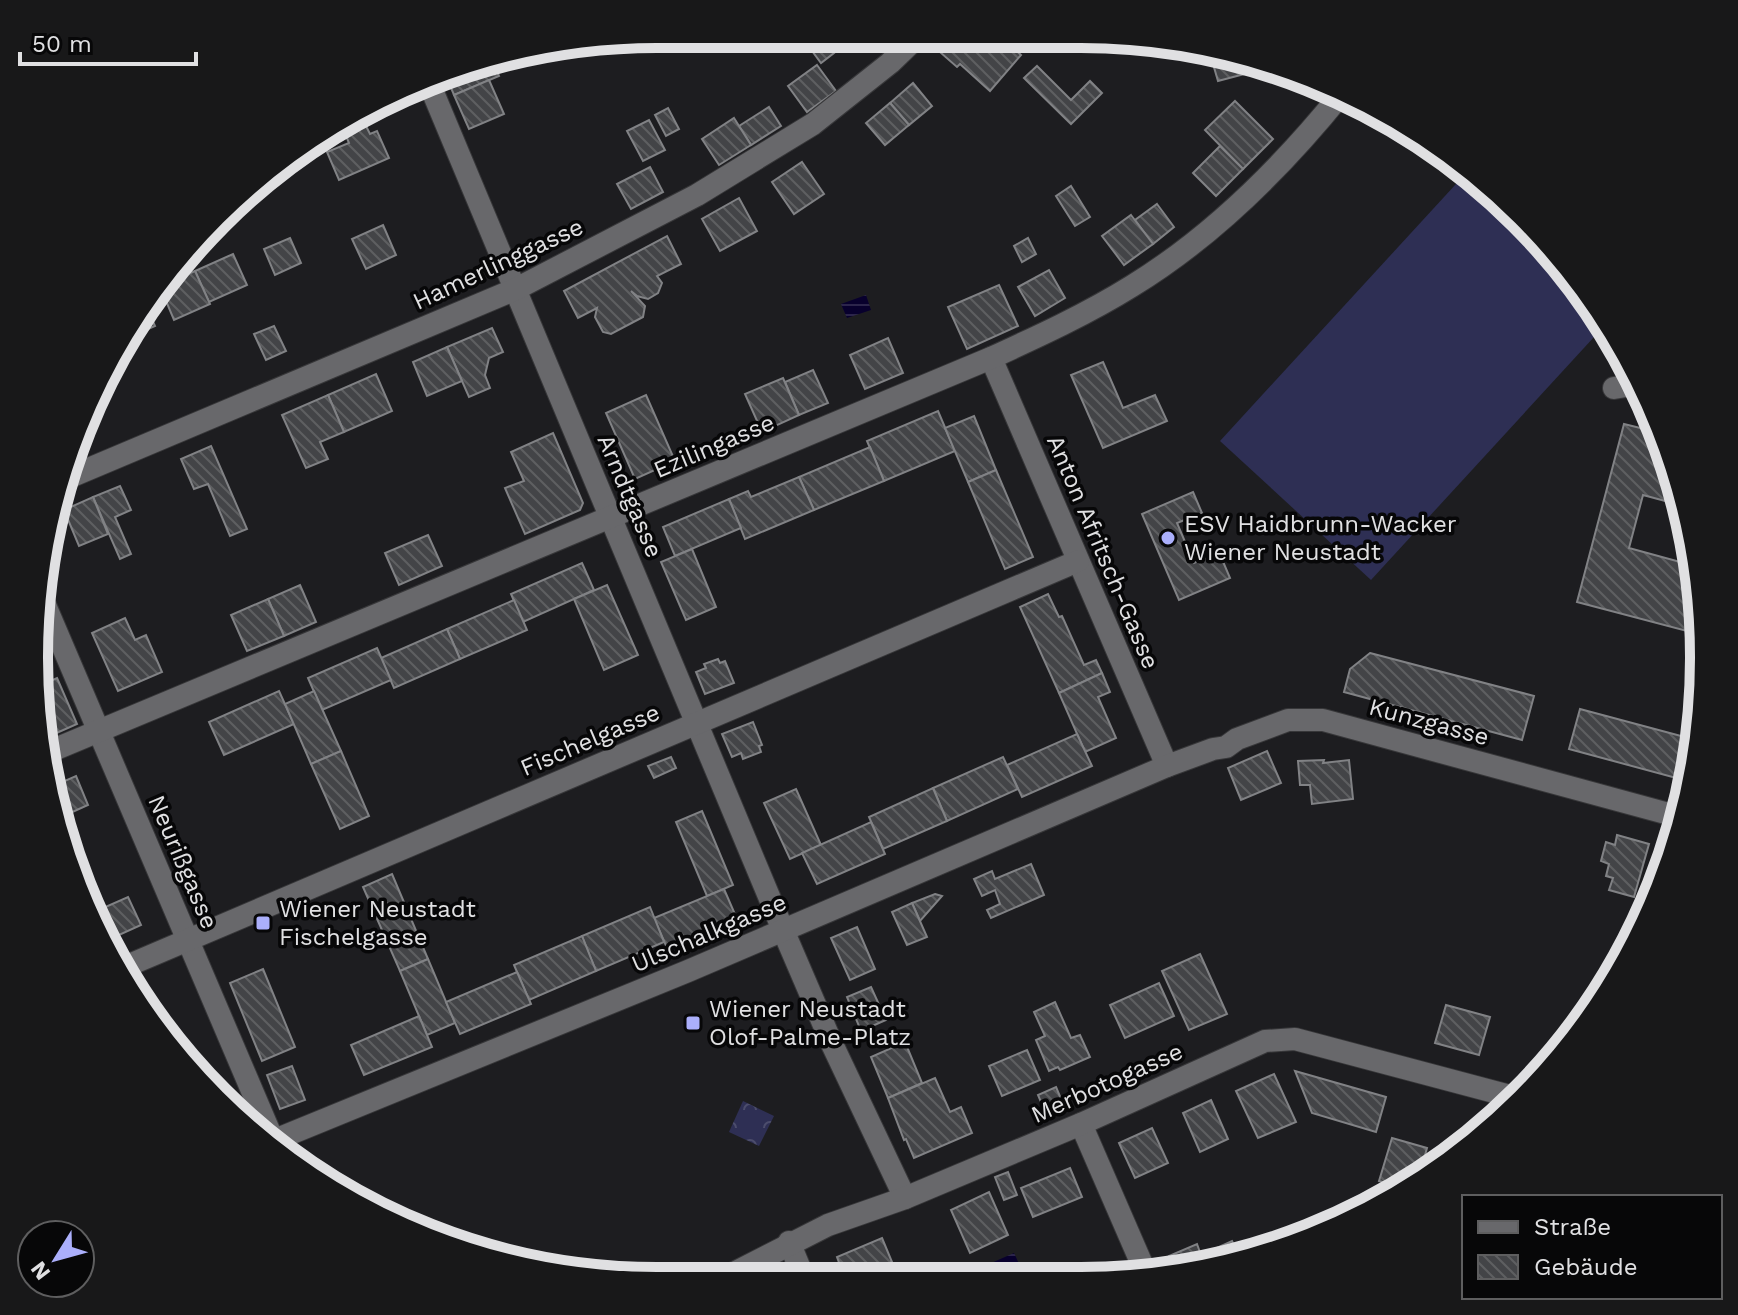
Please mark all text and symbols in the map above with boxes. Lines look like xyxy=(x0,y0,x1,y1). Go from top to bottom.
scale bar xyxy=(20,16,196,66)
text: 50 m xyxy=(32,30,92,58)
street label: Hamerlinggasse xyxy=(409,212,587,316)
street label: Ezilingasse xyxy=(649,408,779,484)
street label: Arndtgasse xyxy=(592,430,668,562)
street label: Anton Afritsch-Gasse xyxy=(1041,431,1165,673)
place label: ESV Haidbrunn-Wacker Wiener Neustadt xyxy=(1184,510,1457,566)
marker: ESV Haidbrunn-Wacker Wiener Neustadt xyxy=(1159,529,1177,547)
street label: Kunzgasse xyxy=(1366,693,1492,751)
street label: Fischelgasse xyxy=(516,698,664,782)
street label: Neurißgasse xyxy=(142,791,224,933)
street label: Ulschalkgasse xyxy=(628,888,790,978)
place label: Wiener Neustadt Fischelgasse xyxy=(279,895,476,951)
marker: Wiener Neustadt Fischelgasse xyxy=(254,914,272,932)
place label: Wiener Neustadt Olof-Palme-Platz xyxy=(709,995,911,1051)
marker: Wiener Neustadt Olof-Palme-Platz xyxy=(684,1014,702,1032)
street label: Merbotogasse xyxy=(1027,1037,1187,1129)
legend xyxy=(1462,1195,1722,1299)
text: Straße xyxy=(1534,1213,1611,1241)
north arrow xyxy=(16,1219,96,1299)
text: Gebäude xyxy=(1534,1253,1638,1281)
text: N xyxy=(26,1257,55,1285)

